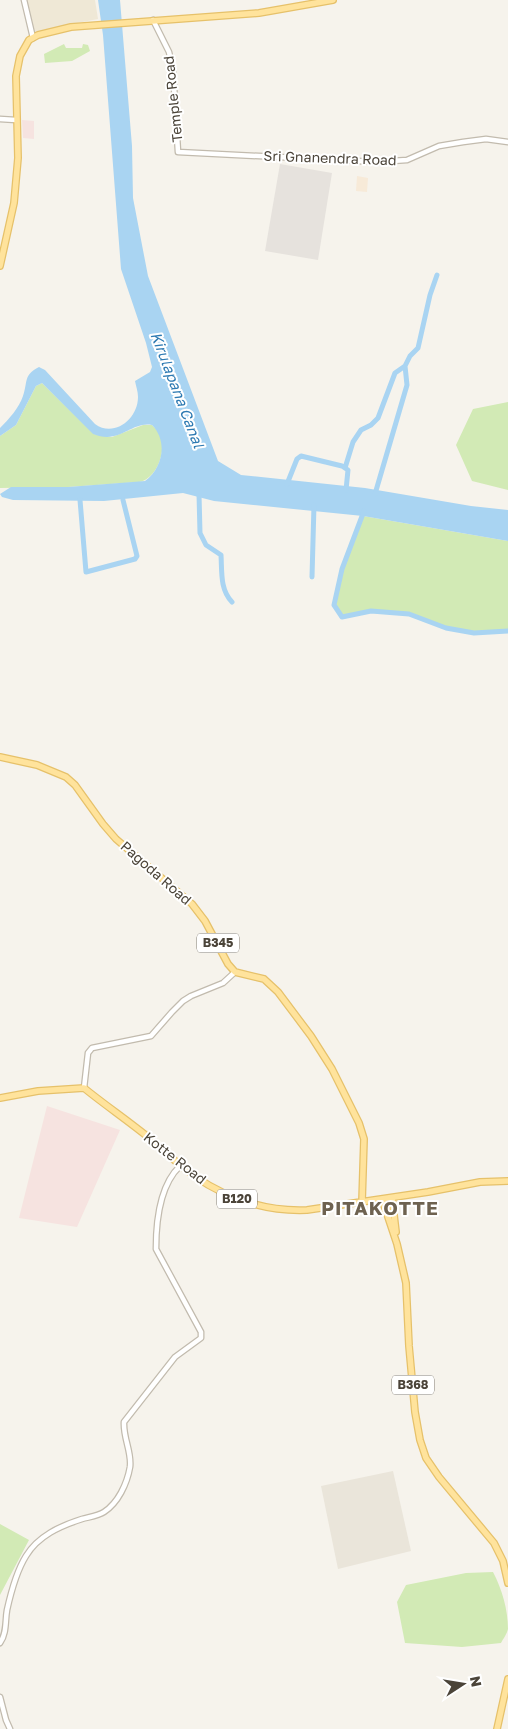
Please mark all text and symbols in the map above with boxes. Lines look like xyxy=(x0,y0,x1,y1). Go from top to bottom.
street label: Temple Road xyxy=(160,55,185,143)
street label: Sri Gnanendra Road xyxy=(263,147,397,168)
water label: Kirulapana Canal xyxy=(148,329,209,451)
street label: Pagoda Road xyxy=(117,837,195,908)
road number: B345 xyxy=(197,934,239,952)
street label: Kotte Road xyxy=(141,1128,210,1187)
road number: B120 xyxy=(217,1190,257,1208)
district label: PITAKOTTE xyxy=(321,1196,439,1219)
road number: B368 xyxy=(392,1376,434,1394)
north arrow xyxy=(438,1659,488,1709)
text: N xyxy=(467,1674,486,1688)

